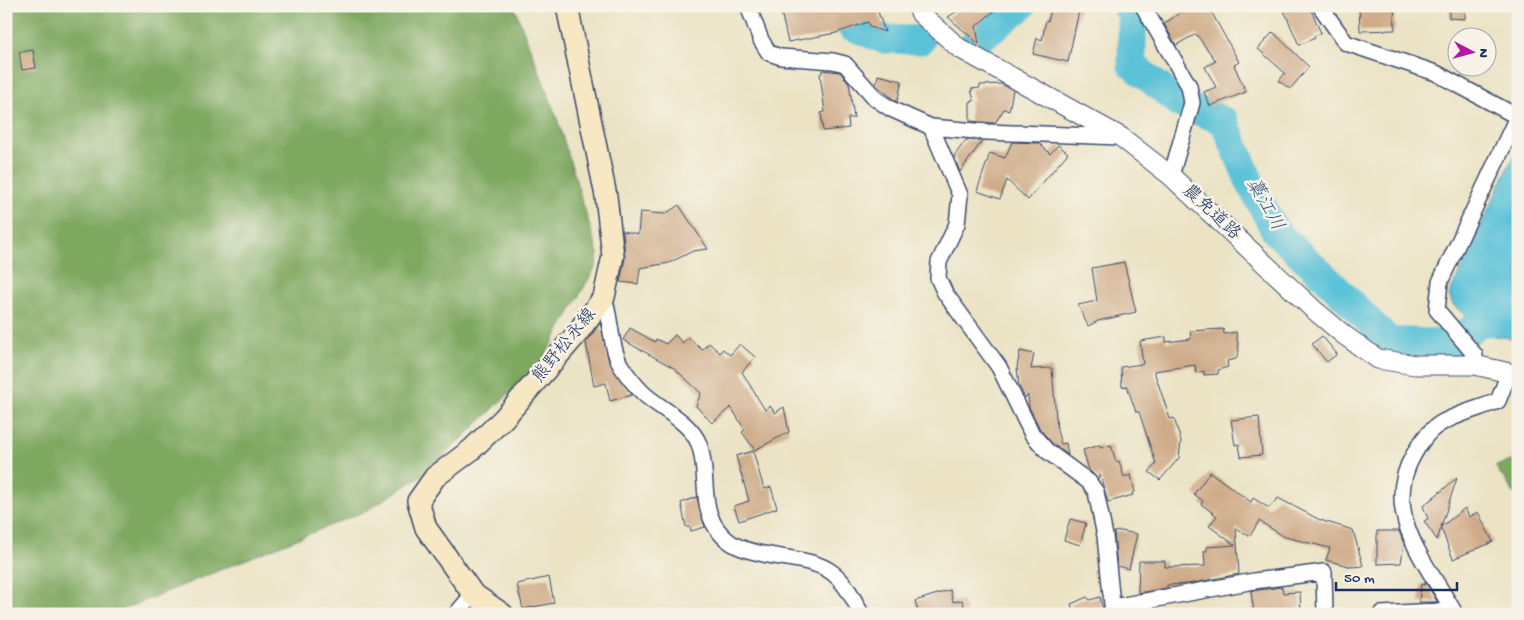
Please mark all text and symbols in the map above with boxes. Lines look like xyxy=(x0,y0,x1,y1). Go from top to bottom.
north arrow xyxy=(1446,28,1496,78)
text: N xyxy=(1474,48,1491,59)
water label: 藁江川 xyxy=(1240,174,1289,236)
street label: 農免道路 xyxy=(1178,180,1245,245)
street label: 熊野松永線 xyxy=(528,304,601,388)
scale bar xyxy=(1336,560,1458,592)
text: 50 m xyxy=(1344,570,1375,588)

